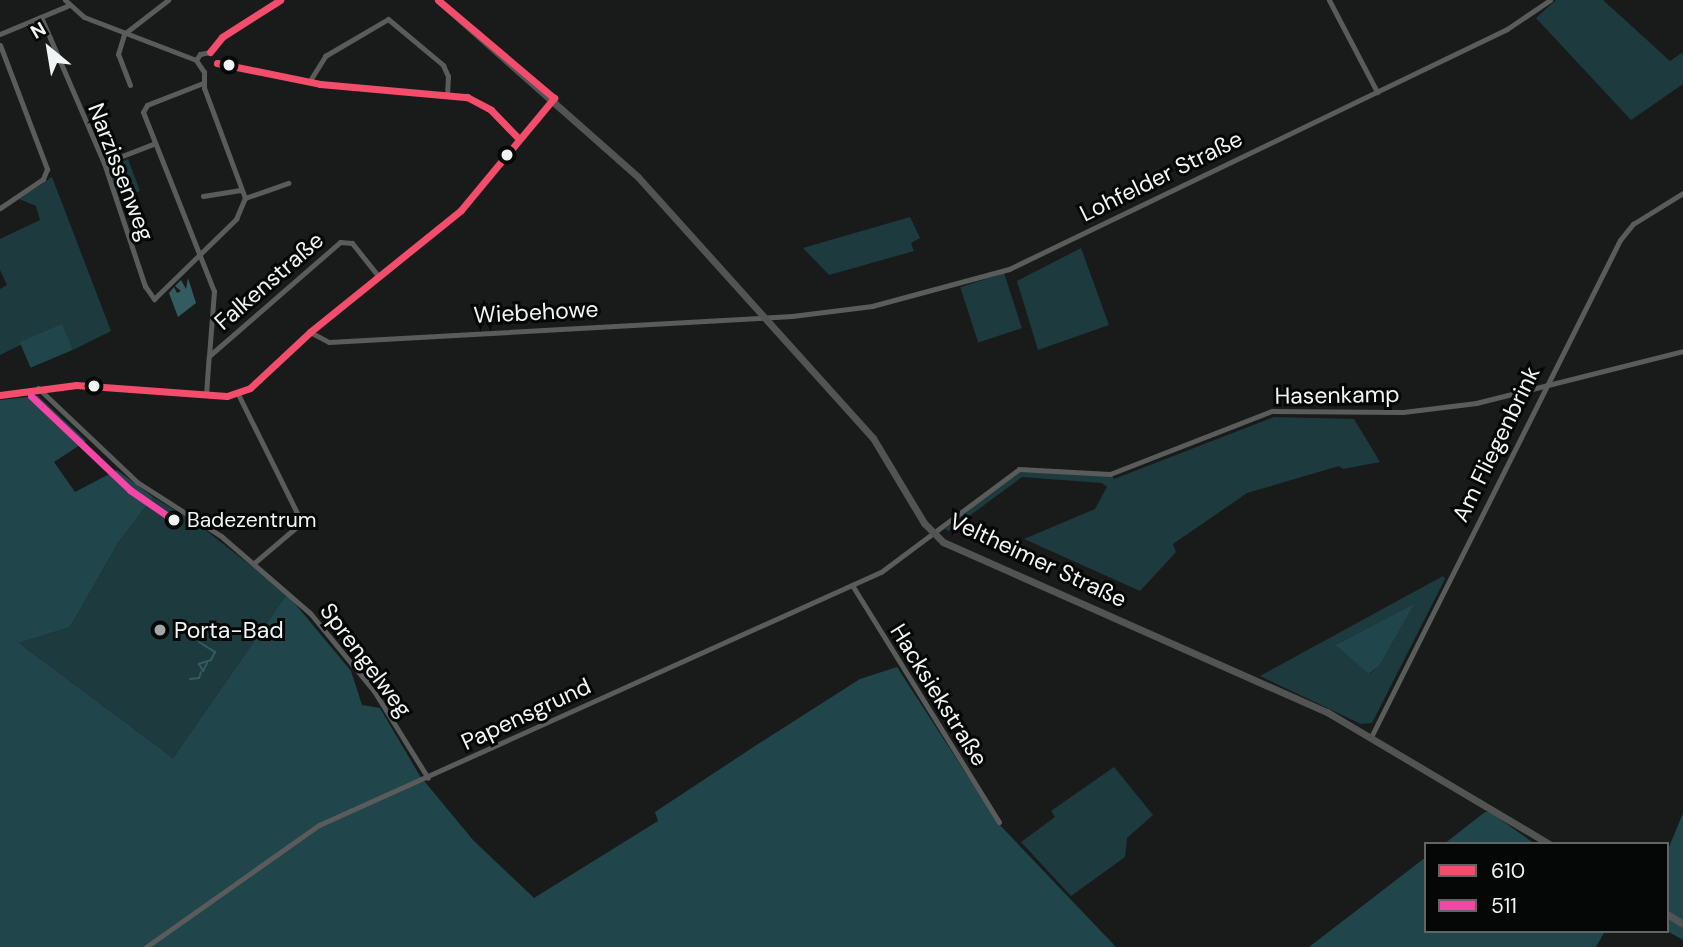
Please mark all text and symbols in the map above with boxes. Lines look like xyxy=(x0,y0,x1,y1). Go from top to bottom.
north arrow xyxy=(14,14,84,84)
text: N xyxy=(26,16,50,45)
unlabelled marker xyxy=(222,58,236,72)
street label: Narzissenweg xyxy=(82,99,160,245)
street label: Lohfelder Straße xyxy=(1075,125,1247,227)
unlabelled marker xyxy=(500,148,514,162)
street label: Falkenstraße xyxy=(209,226,329,336)
street label: Wiebehowe xyxy=(473,295,599,329)
street label: Am Fliegenbrink xyxy=(1446,362,1546,526)
unlabelled marker xyxy=(87,379,101,393)
street label: Hasenkamp xyxy=(1274,380,1400,410)
place label: Badezentrum xyxy=(187,507,317,533)
street label: Veltheimer Straße xyxy=(945,507,1131,613)
marker: Badezentrum xyxy=(167,513,181,527)
street label: Sprengelweg xyxy=(314,598,418,722)
place label: Porta-Bad xyxy=(174,616,284,644)
street label: Hacksiekstraße xyxy=(884,619,994,771)
marker: Porta-Bad xyxy=(152,622,168,638)
street label: Papensgrund xyxy=(457,672,595,756)
legend xyxy=(1424,842,1669,933)
text: 610 xyxy=(1491,857,1525,885)
text: 511 xyxy=(1491,892,1517,920)

